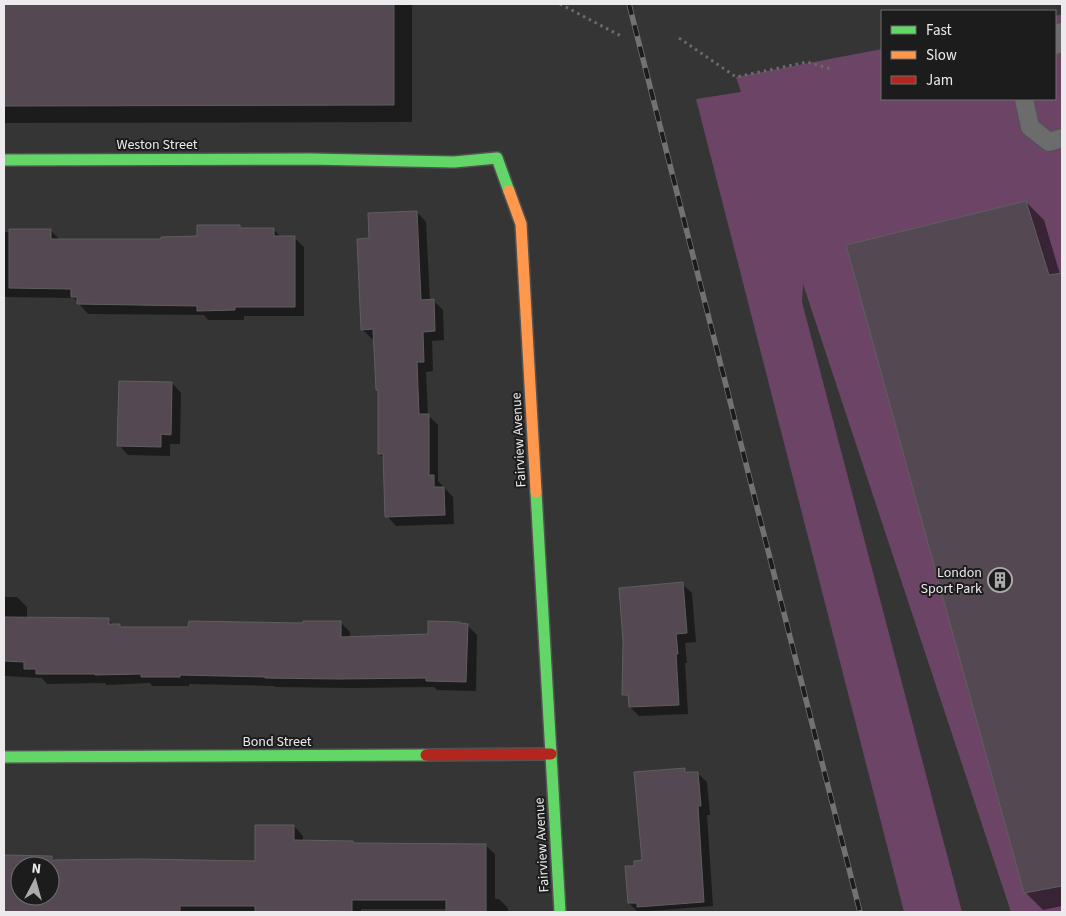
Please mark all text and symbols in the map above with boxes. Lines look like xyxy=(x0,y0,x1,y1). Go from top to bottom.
legend xyxy=(881,10,1056,100)
text: Fast xyxy=(926,20,952,41)
text: Slow xyxy=(926,45,957,66)
text: Jam xyxy=(926,70,953,91)
street label: Weston Street xyxy=(116,135,198,155)
street label: Fairview Avenue xyxy=(507,392,531,488)
place label: London Sport Park xyxy=(921,563,982,599)
building icon: London Sport Park xyxy=(987,567,1013,593)
street label: Bond Street xyxy=(242,732,312,752)
street label: Fairview Avenue xyxy=(530,797,554,893)
north arrow xyxy=(10,856,60,906)
text: N xyxy=(31,859,42,879)

